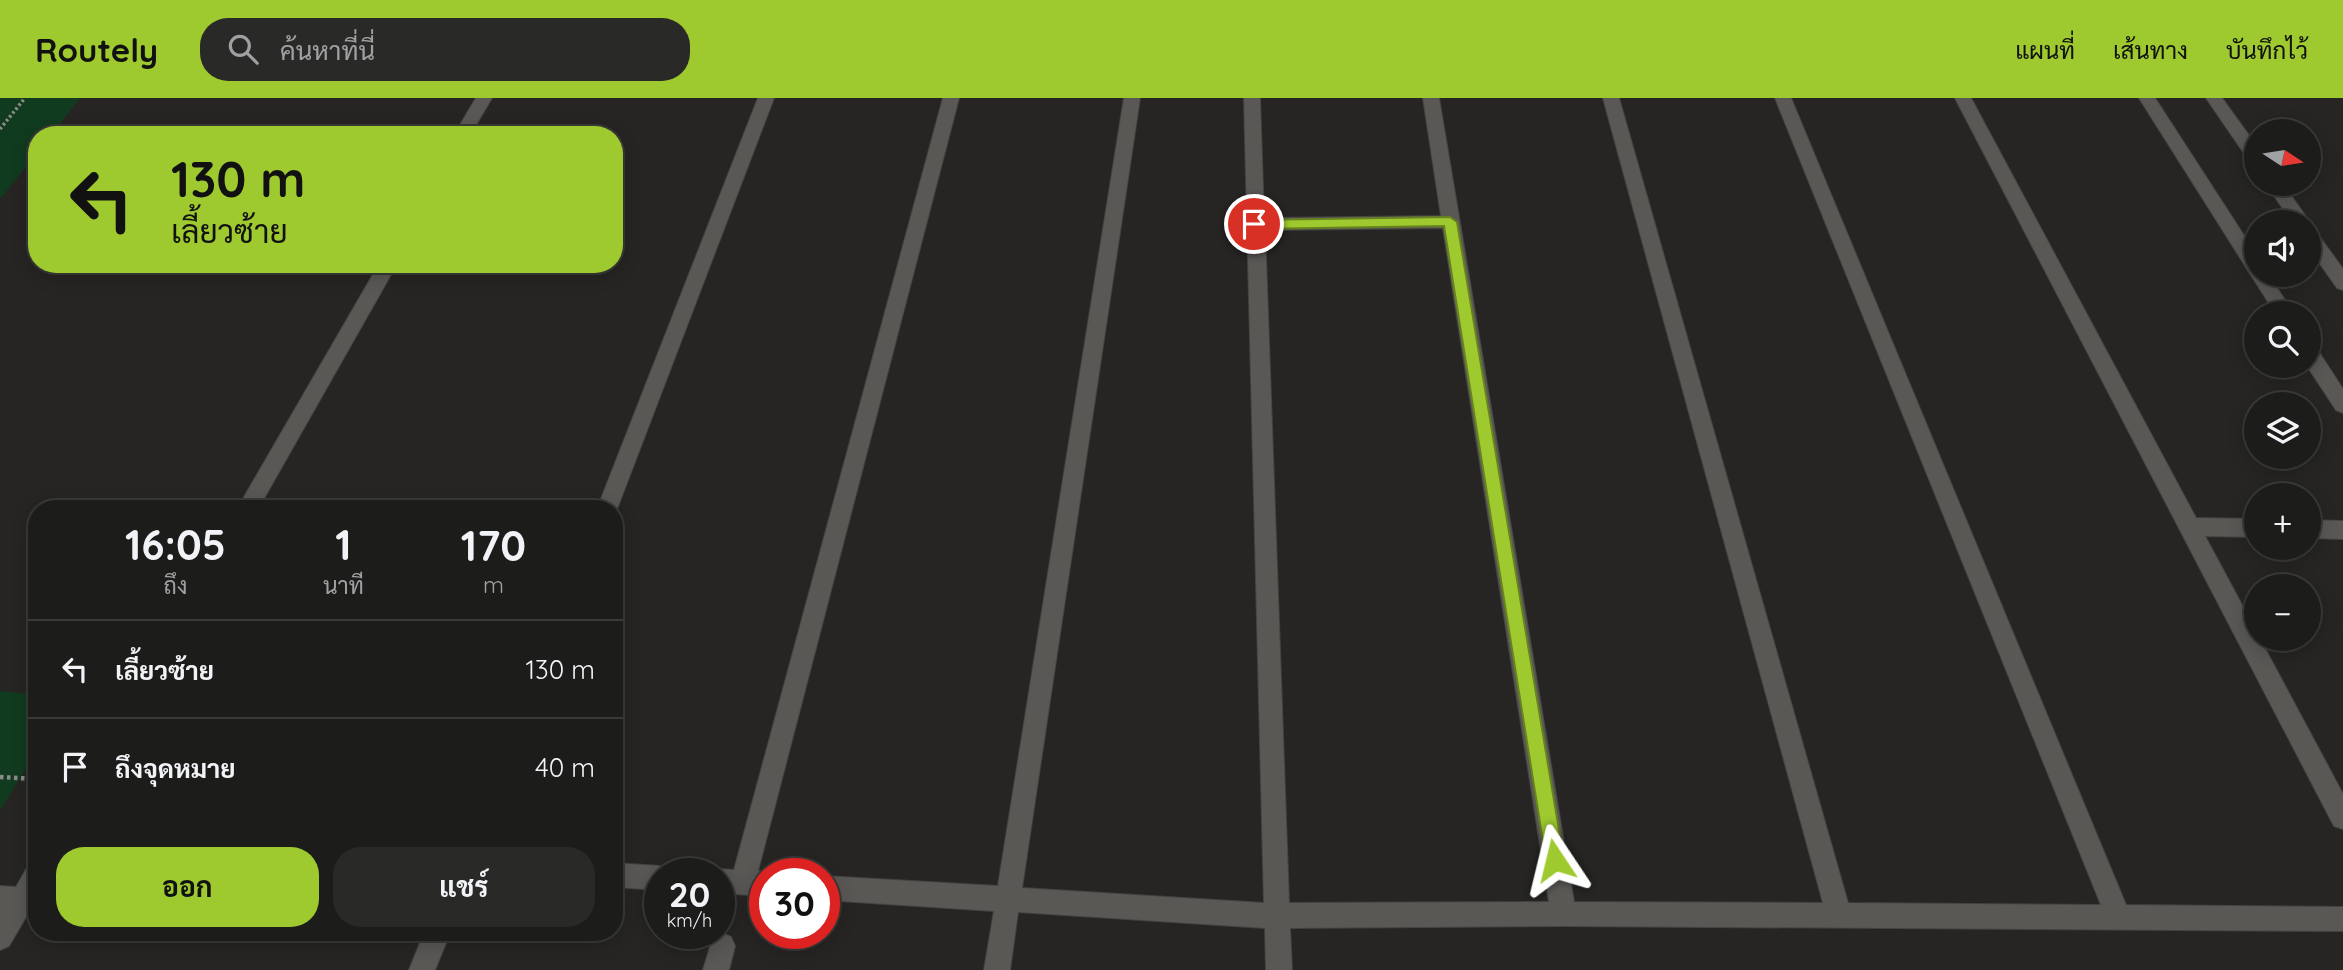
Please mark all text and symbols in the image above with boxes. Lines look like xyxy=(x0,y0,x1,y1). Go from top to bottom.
search box xyxy=(200,18,690,81)
text: Routely xyxy=(35,29,158,70)
icon: search xyxy=(224,30,262,68)
text: ค้นหาที่นี่ xyxy=(280,34,375,67)
text: แผนที่ xyxy=(2015,35,2075,65)
text: เส้นทาง xyxy=(2113,35,2188,65)
text: บันทึกไว้ xyxy=(2226,35,2308,65)
north arrow xyxy=(2244,119,2320,196)
map controls xyxy=(2244,119,2321,651)
text: 130 m xyxy=(171,148,305,209)
icon: left xyxy=(56,154,147,245)
pin xyxy=(1224,194,1284,254)
icon: arrive xyxy=(1235,205,1273,243)
button: sound xyxy=(2244,210,2321,287)
text: เลี้ยวซ้าย xyxy=(171,211,288,251)
button: search xyxy=(2244,301,2321,378)
button: layers xyxy=(2244,392,2321,469)
button: + xyxy=(2244,483,2321,560)
text: 16:05 xyxy=(125,518,226,571)
text: 1 xyxy=(335,518,352,571)
text: 170 xyxy=(461,519,526,572)
text: m xyxy=(483,570,504,599)
text: ถึง xyxy=(164,571,187,600)
text: นาที xyxy=(323,571,364,600)
button: − xyxy=(2244,574,2321,651)
icon: left xyxy=(56,650,94,688)
text: 130 m xyxy=(525,653,595,686)
text: เลี้ยวซ้าย xyxy=(115,654,214,687)
icon: arrive xyxy=(56,748,94,786)
text: 40 m xyxy=(535,751,595,784)
text: ถึงจุดหมาย xyxy=(115,752,236,785)
position arrow xyxy=(1518,823,1592,897)
button: ออก xyxy=(56,847,319,927)
button: แชร์ xyxy=(333,847,595,927)
speed limit sign: 30 xyxy=(749,858,840,949)
text: 20 xyxy=(669,872,710,916)
text: km/h xyxy=(667,909,712,932)

